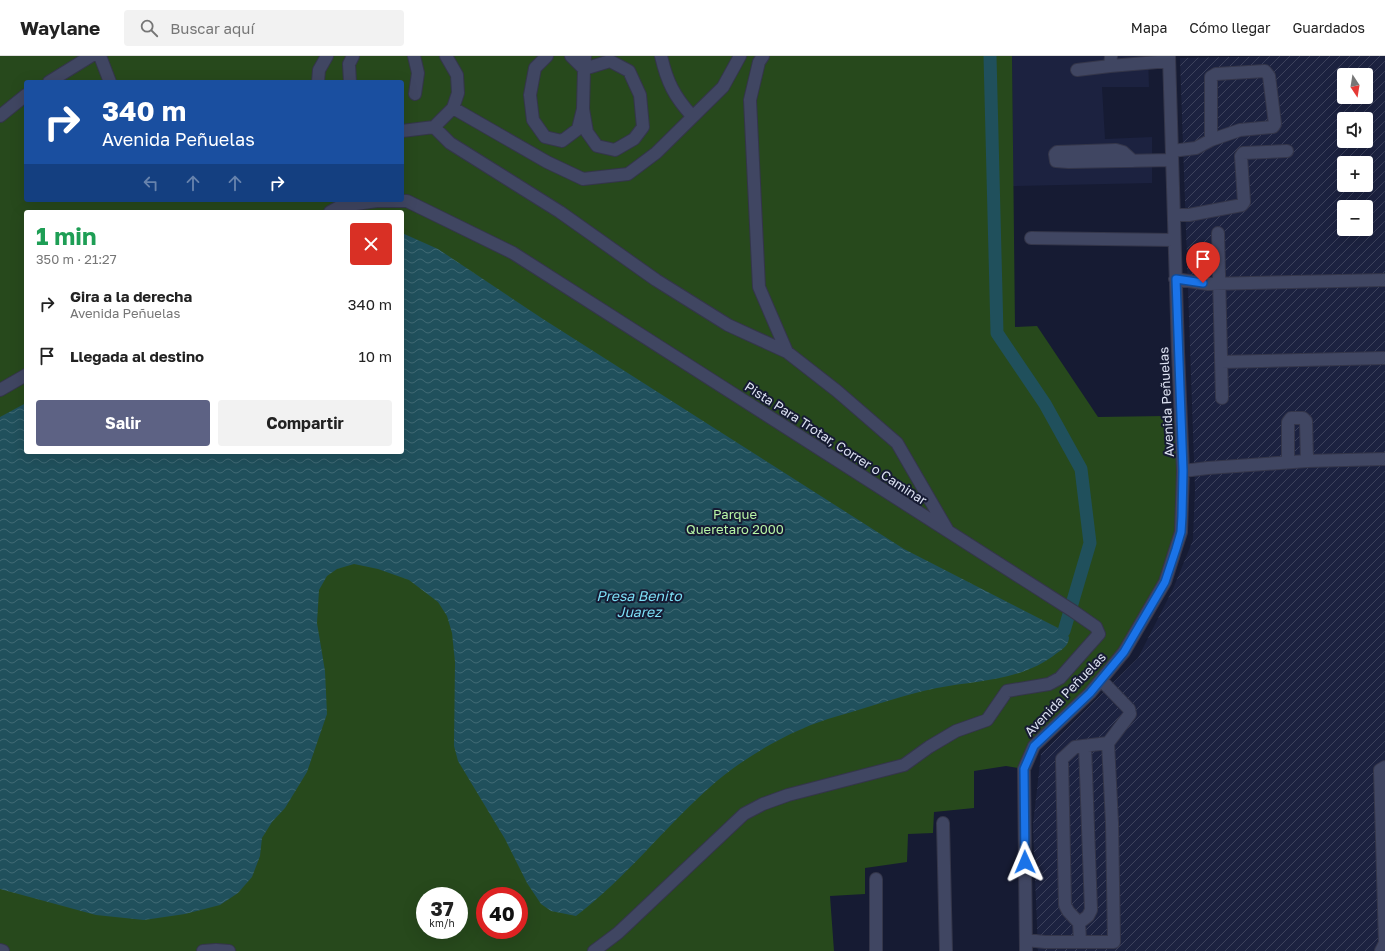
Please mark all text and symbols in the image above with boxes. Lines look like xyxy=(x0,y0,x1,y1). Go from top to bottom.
search box xyxy=(124,10,404,46)
text: Waylane xyxy=(20,16,100,39)
icon: search xyxy=(138,17,160,39)
text: Buscar aquí xyxy=(170,19,254,37)
text: Mapa xyxy=(1131,19,1167,36)
text: Cómo llegar xyxy=(1189,19,1270,36)
text: Guardados xyxy=(1292,19,1365,36)
north arrow xyxy=(1337,68,1373,104)
map controls xyxy=(1337,68,1373,236)
text: 340 m xyxy=(102,94,186,127)
icon: right xyxy=(36,96,88,148)
button: sound xyxy=(1337,112,1373,148)
text: Avenida Peñuelas xyxy=(102,128,255,150)
button: + xyxy=(1337,156,1373,192)
icon: left xyxy=(140,172,162,194)
icon: ahead xyxy=(182,172,204,194)
icon: ahead xyxy=(224,172,246,194)
icon: right xyxy=(266,172,288,194)
button: − xyxy=(1337,200,1373,236)
text: 1 min xyxy=(36,221,96,250)
button: close xyxy=(350,223,392,265)
pin xyxy=(1186,242,1220,283)
icon: arrive xyxy=(1192,248,1214,270)
text: 350 m · 21:27 xyxy=(36,251,117,267)
text: Gira a la derecha xyxy=(70,287,192,305)
icon: right xyxy=(36,293,58,315)
text: 340 m xyxy=(348,295,392,313)
text: Avenida Peñuelas xyxy=(70,305,180,321)
icon: arrive xyxy=(36,345,58,367)
street label: Avenida Peñuelas xyxy=(1155,346,1177,457)
text: Llegada al destino xyxy=(70,347,204,365)
text: 10 m xyxy=(358,347,392,365)
street label: Pista Para Trotar, Correr o Caminar xyxy=(742,378,930,508)
button: Salir xyxy=(36,400,210,446)
button: Compartir xyxy=(218,400,392,446)
park label: Parque Queretaro 2000 xyxy=(686,506,784,537)
water label: Presa Benito Juarez xyxy=(596,587,683,620)
street label: Avenida Peñuelas xyxy=(1021,649,1109,739)
position arrow xyxy=(1004,841,1046,883)
speed limit sign: 40 xyxy=(476,887,528,939)
text: 37 xyxy=(430,896,454,920)
text: km/h xyxy=(429,917,455,929)

